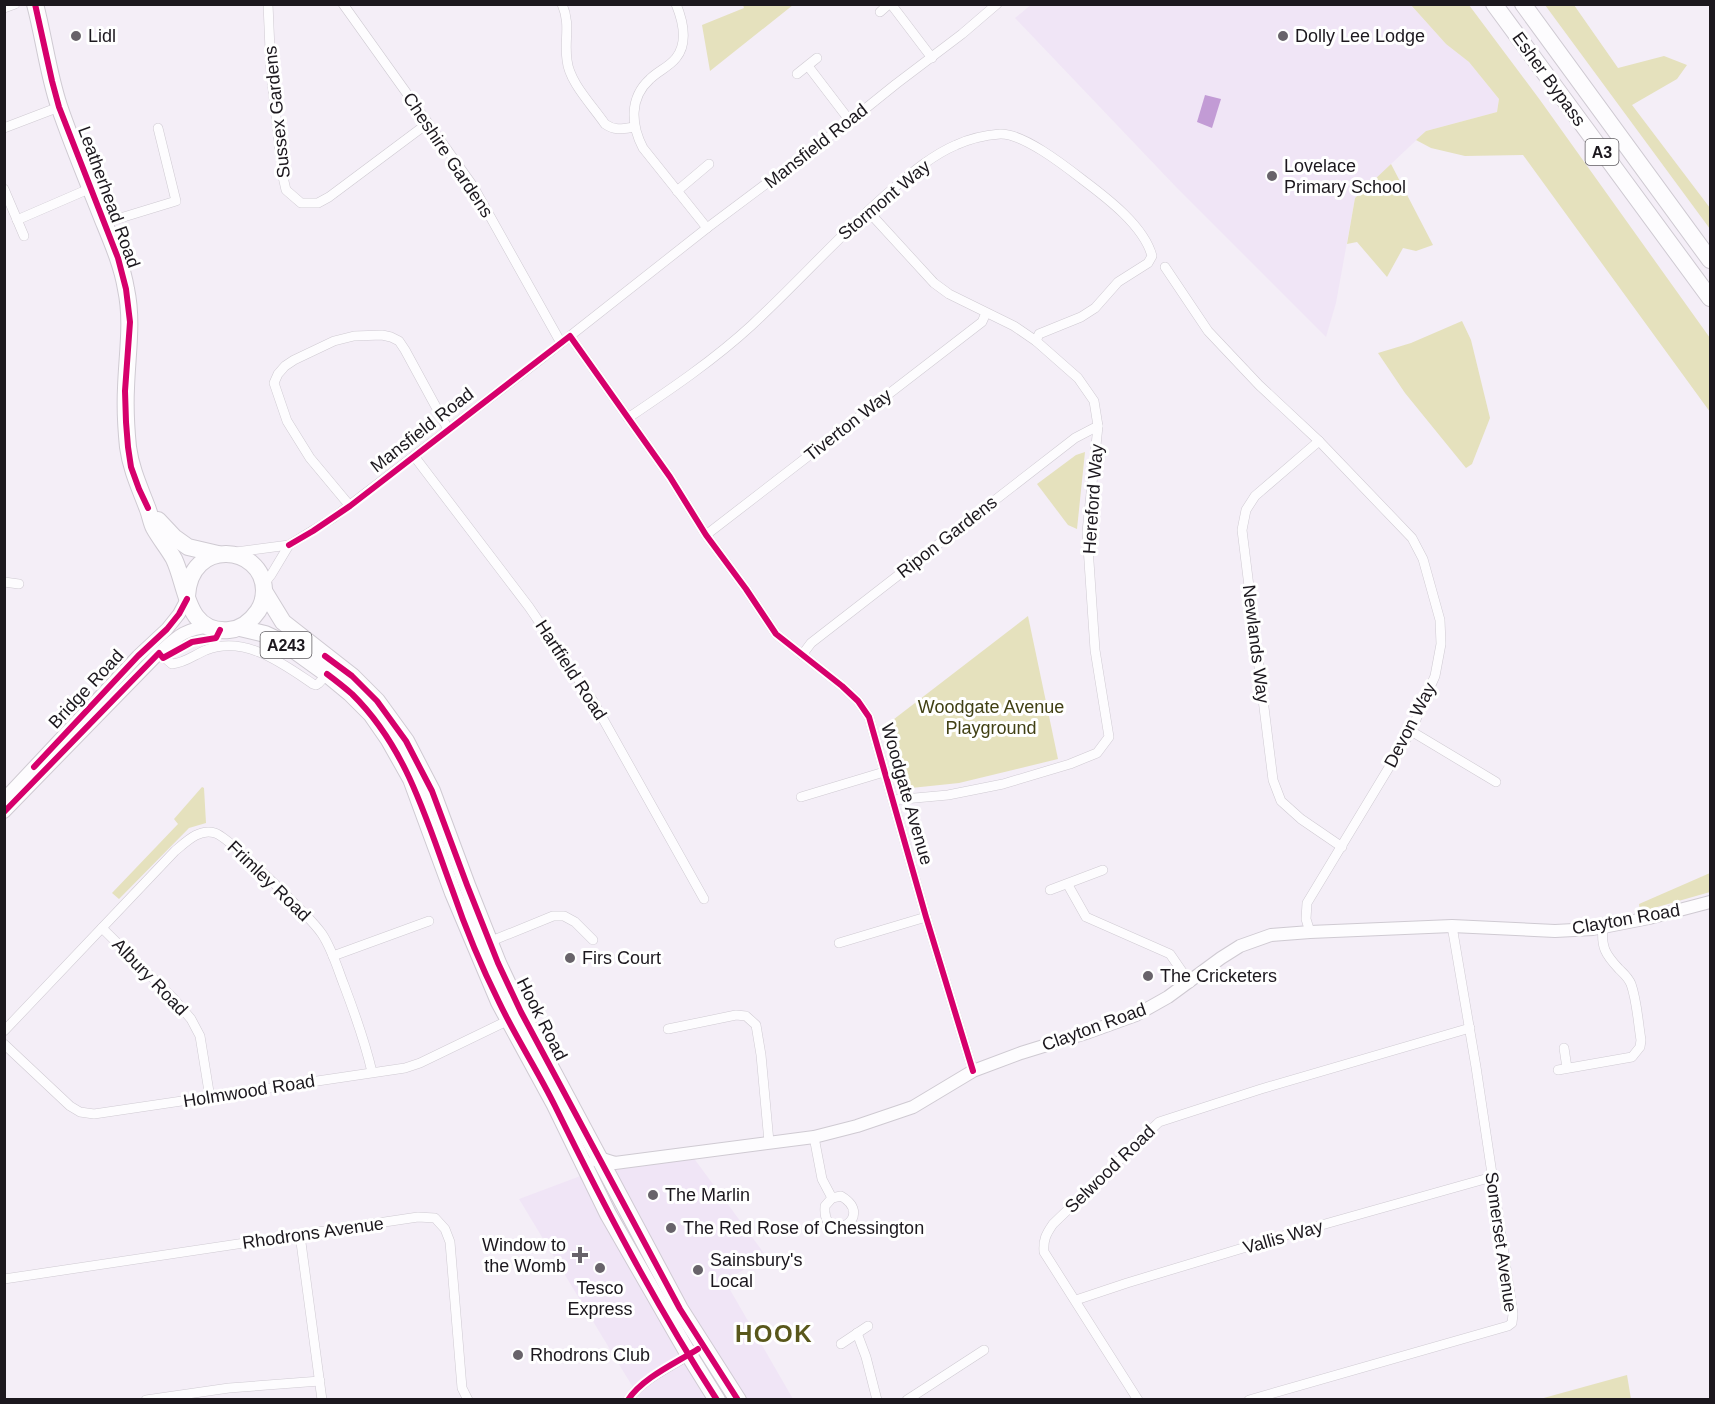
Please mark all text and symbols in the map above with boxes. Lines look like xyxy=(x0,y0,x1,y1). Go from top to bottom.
place label: Lidl xyxy=(88,26,116,46)
place label: Dolly Lee Lodge xyxy=(1295,26,1425,46)
street label: Esher Bypass xyxy=(1508,28,1590,130)
marker: Lidl xyxy=(69,29,83,43)
marker: Dolly Lee Lodge xyxy=(1276,29,1290,43)
street label: Sussex Gardens xyxy=(260,45,294,179)
street label: Cheshire Gardens xyxy=(399,89,497,221)
street label: Mansfield Road xyxy=(761,100,871,192)
street label: Leatherhead Road xyxy=(74,124,144,270)
road number: A3 xyxy=(1586,139,1618,165)
street label: Stormont Way xyxy=(834,156,934,244)
place label: Lovelace Primary School xyxy=(1284,156,1406,197)
marker: Lovelace Primary School xyxy=(1265,169,1279,183)
street label: Mansfield Road xyxy=(367,384,477,476)
street label: Tiverton Way xyxy=(801,385,895,465)
street label: Hereford Way xyxy=(1079,443,1107,555)
street label: Ripon Gardens xyxy=(893,492,1001,582)
street label: Newlands Way xyxy=(1239,584,1273,704)
street label: Hartfield Road xyxy=(531,616,611,724)
road number: A243 xyxy=(260,632,312,658)
street label: Bridge Road xyxy=(45,646,127,732)
street label: Devon Way xyxy=(1380,679,1440,771)
park label: Woodgate Avenue Playground xyxy=(918,697,1064,738)
street label: Woodgate Avenue xyxy=(877,721,937,867)
street label: Frimley Road xyxy=(224,837,314,925)
street label: Clayton Road xyxy=(1571,900,1681,938)
street label: Albury Road xyxy=(108,934,192,1020)
place label: Firs Court xyxy=(582,948,661,968)
marker: Firs Court xyxy=(563,951,577,965)
place label: The Cricketers xyxy=(1160,966,1277,986)
marker: The Cricketers xyxy=(1141,969,1155,983)
street label: Hook Road xyxy=(513,974,571,1064)
street label: Clayton Road xyxy=(1039,999,1149,1055)
street label: Holmwood Road xyxy=(182,1071,316,1111)
street label: Selwood Road xyxy=(1061,1121,1159,1217)
street label: Somerset Avenue xyxy=(1481,1170,1521,1314)
place label: The Marlin xyxy=(665,1185,750,1205)
marker: The Marlin xyxy=(646,1188,660,1202)
street label: Rhodrons Avenue xyxy=(241,1213,385,1253)
street label: Vallis Way xyxy=(1241,1216,1325,1258)
place label: The Red Rose of Chessington xyxy=(683,1218,924,1238)
marker: The Red Rose of Chessington xyxy=(664,1221,678,1235)
place label: Window to the Womb xyxy=(482,1235,566,1276)
marker: Window to the Womb xyxy=(571,1246,589,1264)
place label: Sainsbury's Local xyxy=(710,1250,802,1291)
marker: Tesco Express xyxy=(593,1261,607,1275)
marker: Sainsbury's Local xyxy=(691,1263,705,1277)
place label: Tesco Express xyxy=(567,1278,633,1319)
district label: HOOK xyxy=(735,1320,813,1347)
place label: Rhodrons Club xyxy=(530,1345,650,1365)
marker: Rhodrons Club xyxy=(511,1348,525,1362)

